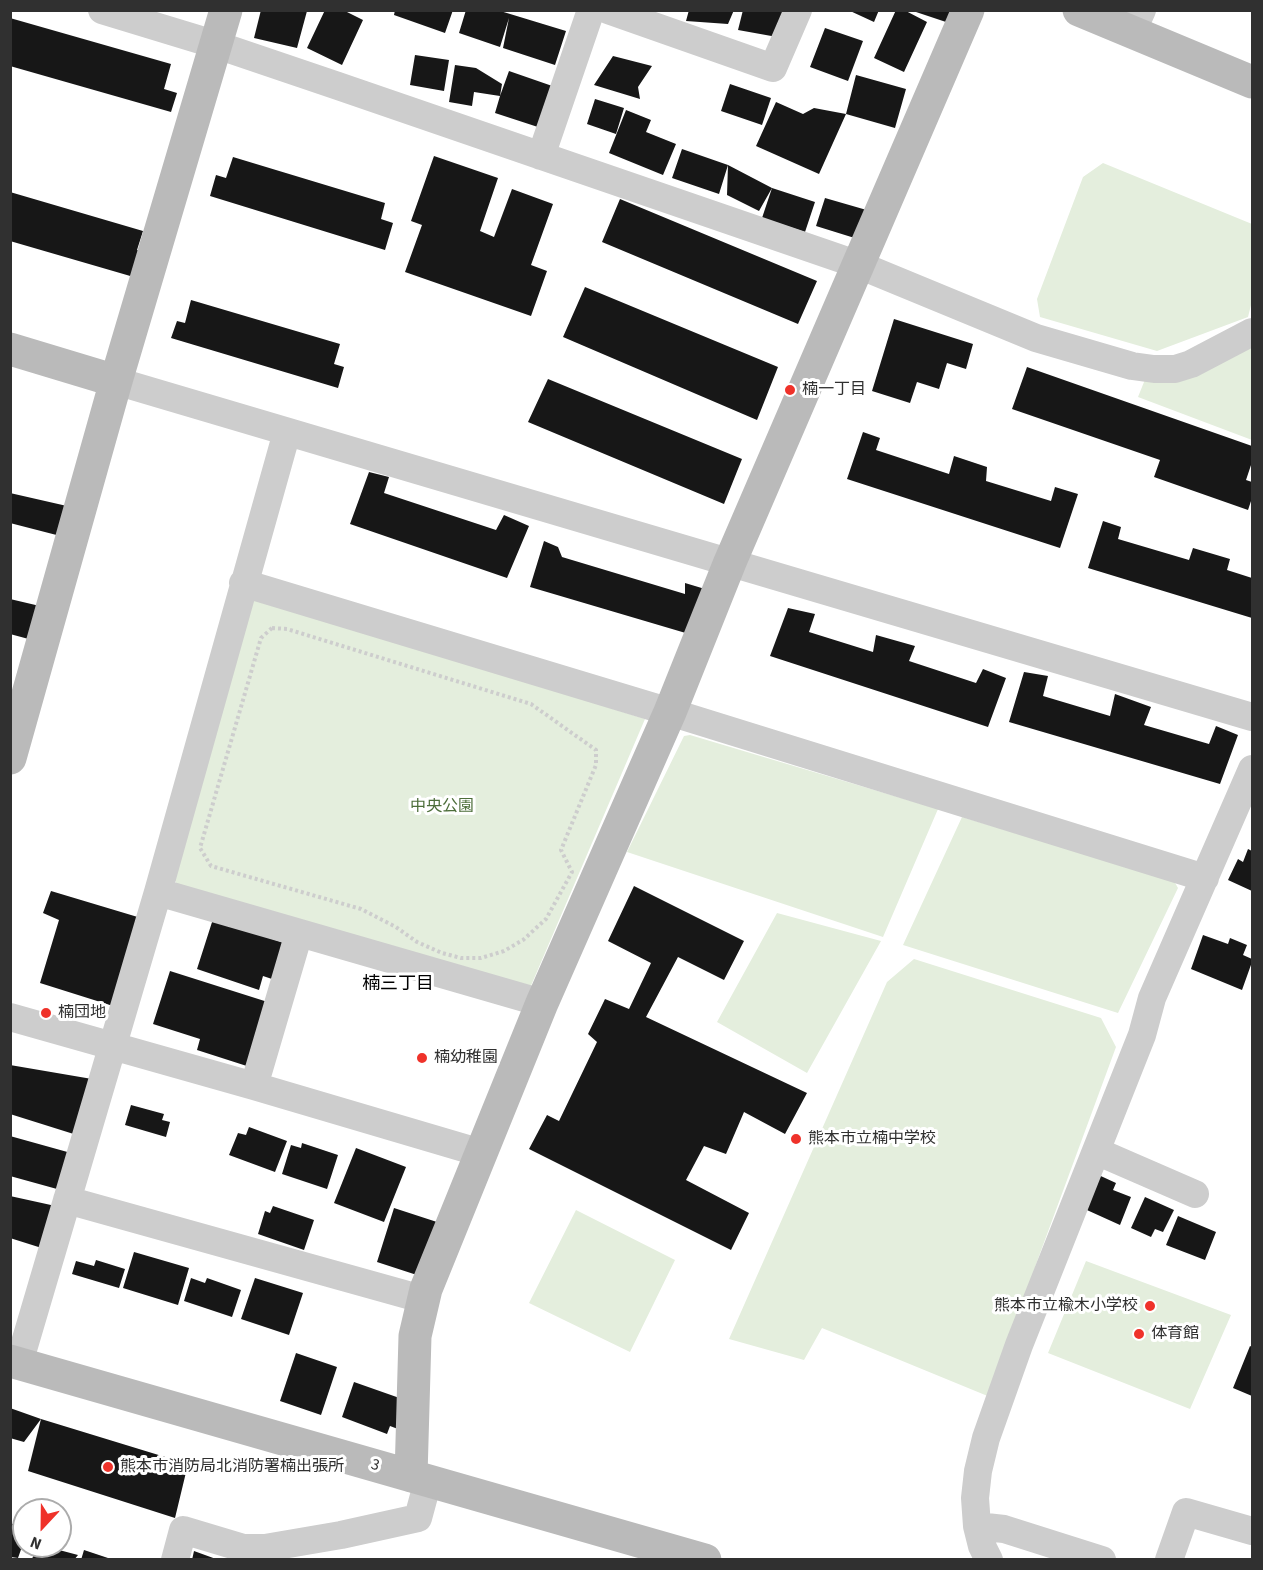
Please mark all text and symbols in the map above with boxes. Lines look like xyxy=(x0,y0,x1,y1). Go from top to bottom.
place label: 楠一丁目 xyxy=(802,380,866,400)
marker: 楠一丁目 xyxy=(783,383,797,397)
park label: 中央公園 xyxy=(410,797,474,817)
district label: 楠三丁目 xyxy=(362,974,434,996)
place label: 楠団地 xyxy=(58,1003,106,1023)
marker: 楠団地 xyxy=(39,1006,53,1020)
place label: 楠幼稚園 xyxy=(434,1048,498,1068)
marker: 楠幼稚園 xyxy=(415,1051,429,1065)
place label: 熊本市立楠中学校 xyxy=(808,1129,936,1149)
marker: 熊本市立楠中学校 xyxy=(789,1132,803,1146)
place label: 熊本市立楡木小学校 xyxy=(994,1296,1138,1316)
marker: 熊本市立楡木小学校 xyxy=(1143,1299,1157,1313)
place label: 体育館 xyxy=(1151,1324,1199,1344)
marker: 体育館 xyxy=(1132,1327,1146,1341)
street label: 3 xyxy=(369,1456,381,1476)
place label: 熊本市消防局北消防署楠出張所 xyxy=(120,1457,344,1477)
marker: 熊本市消防局北消防署楠出張所 xyxy=(101,1460,115,1474)
north arrow xyxy=(12,1498,72,1558)
text: N xyxy=(27,1531,45,1555)

